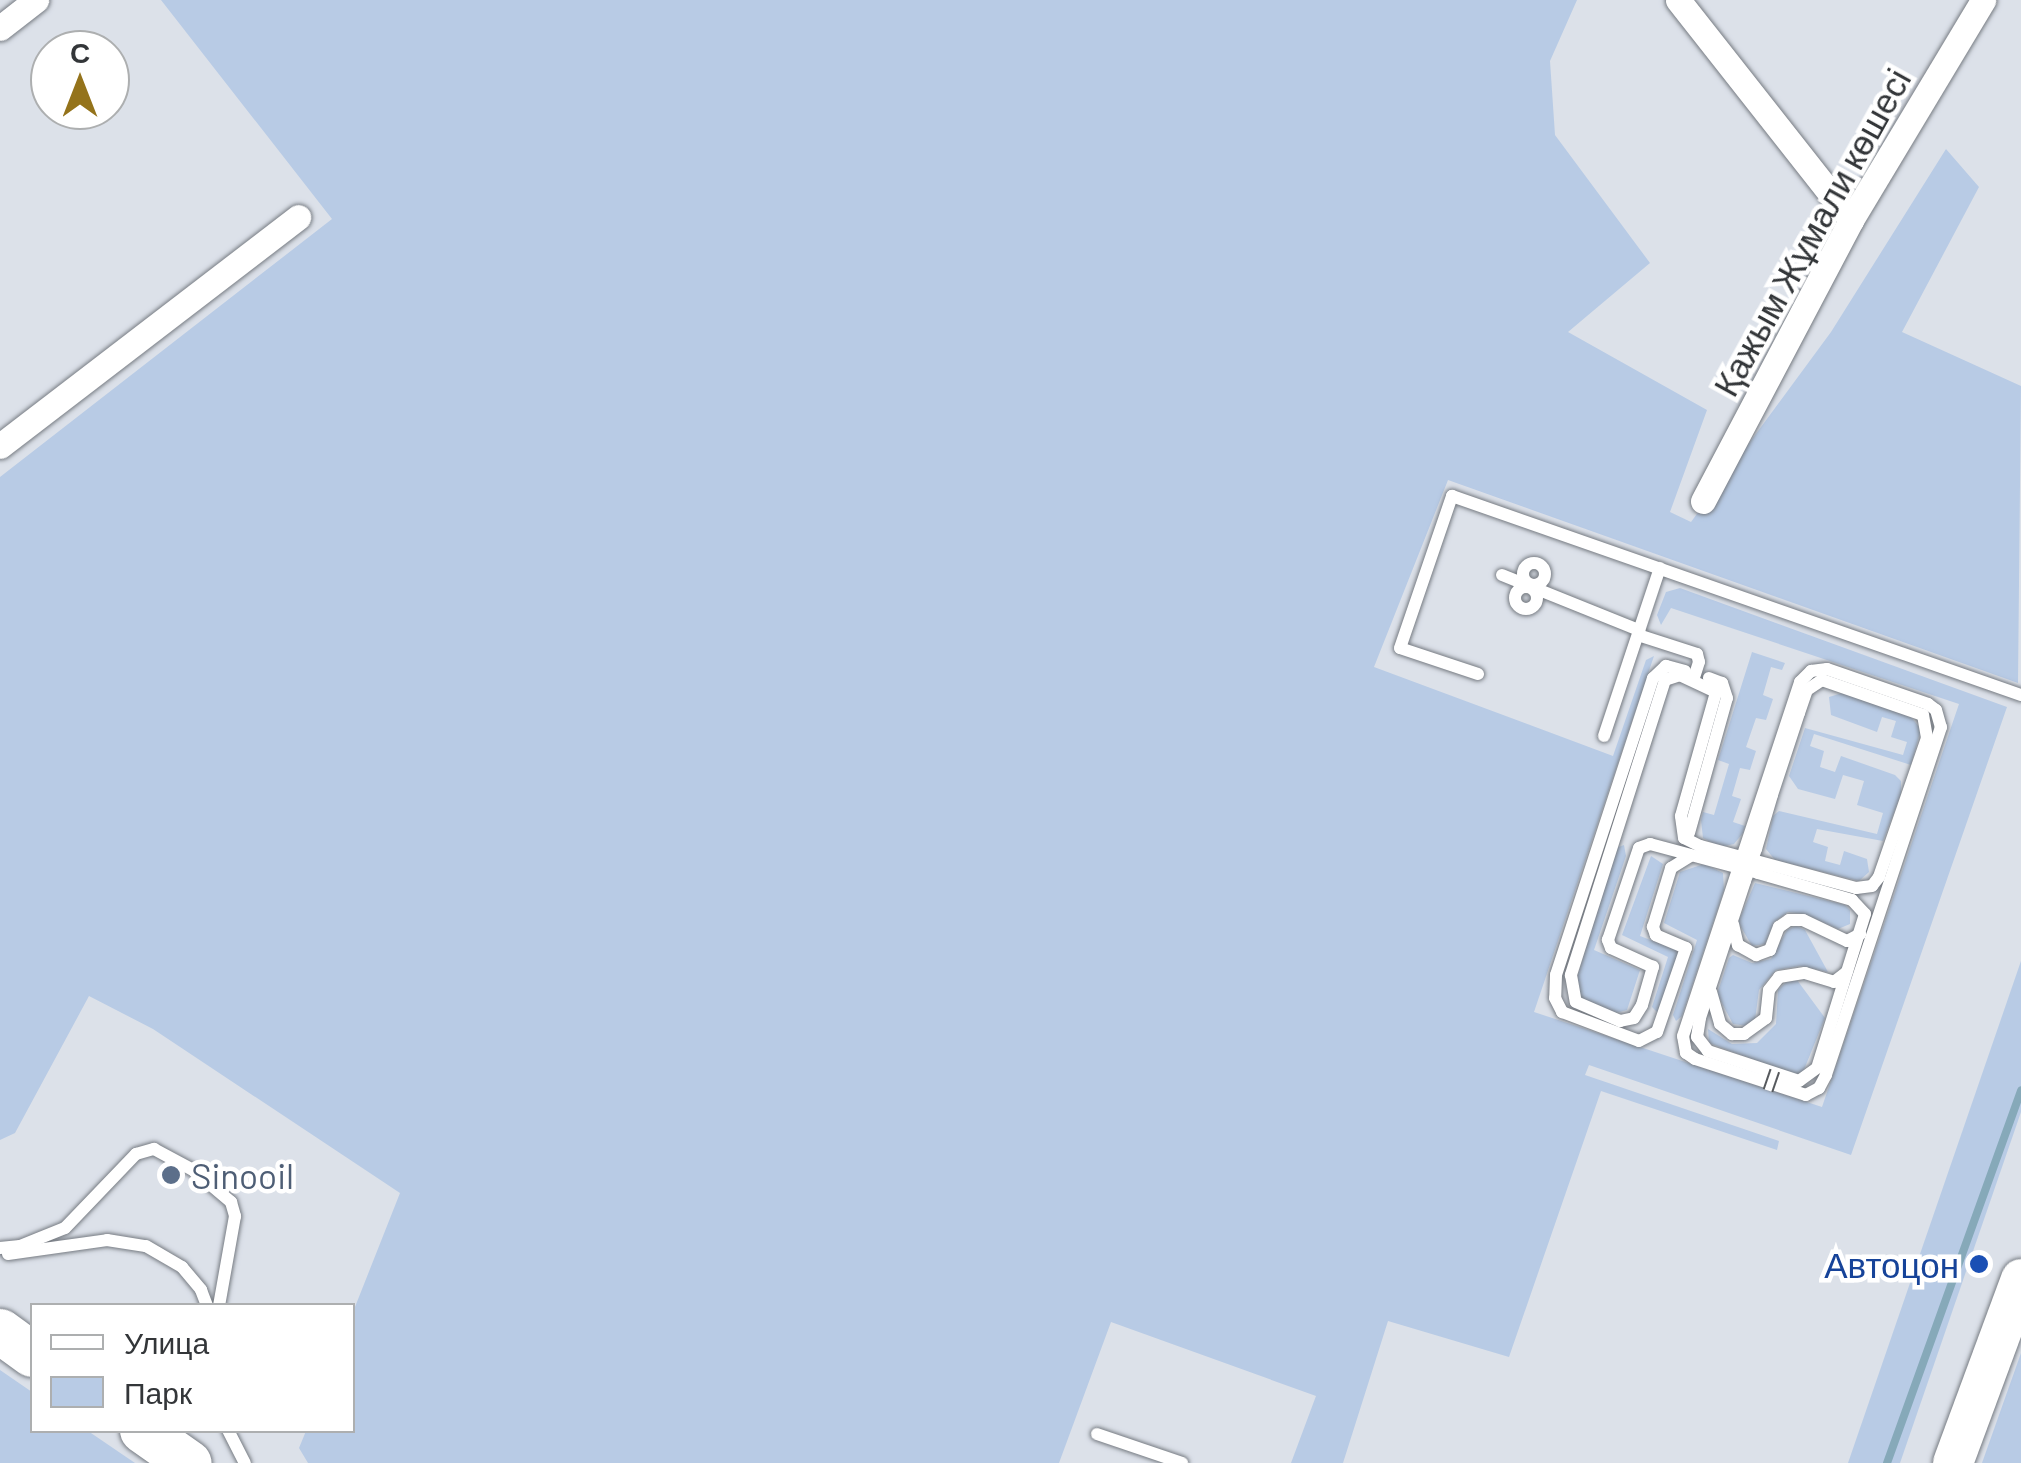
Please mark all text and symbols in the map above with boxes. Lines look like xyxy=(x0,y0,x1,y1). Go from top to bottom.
north arrow xyxy=(30,30,130,130)
text: С xyxy=(70,35,90,69)
street label: Қажым Жұмали көшесі xyxy=(1704,61,1918,403)
place label: Sinooil xyxy=(191,1154,294,1196)
marker: Sinooil xyxy=(160,1164,182,1186)
place label: Автоцон xyxy=(1824,1243,1959,1285)
marker: Автоцон xyxy=(1968,1253,1990,1275)
legend xyxy=(30,1303,355,1433)
text: Улица xyxy=(124,1324,209,1360)
text: Парк xyxy=(124,1374,192,1410)

